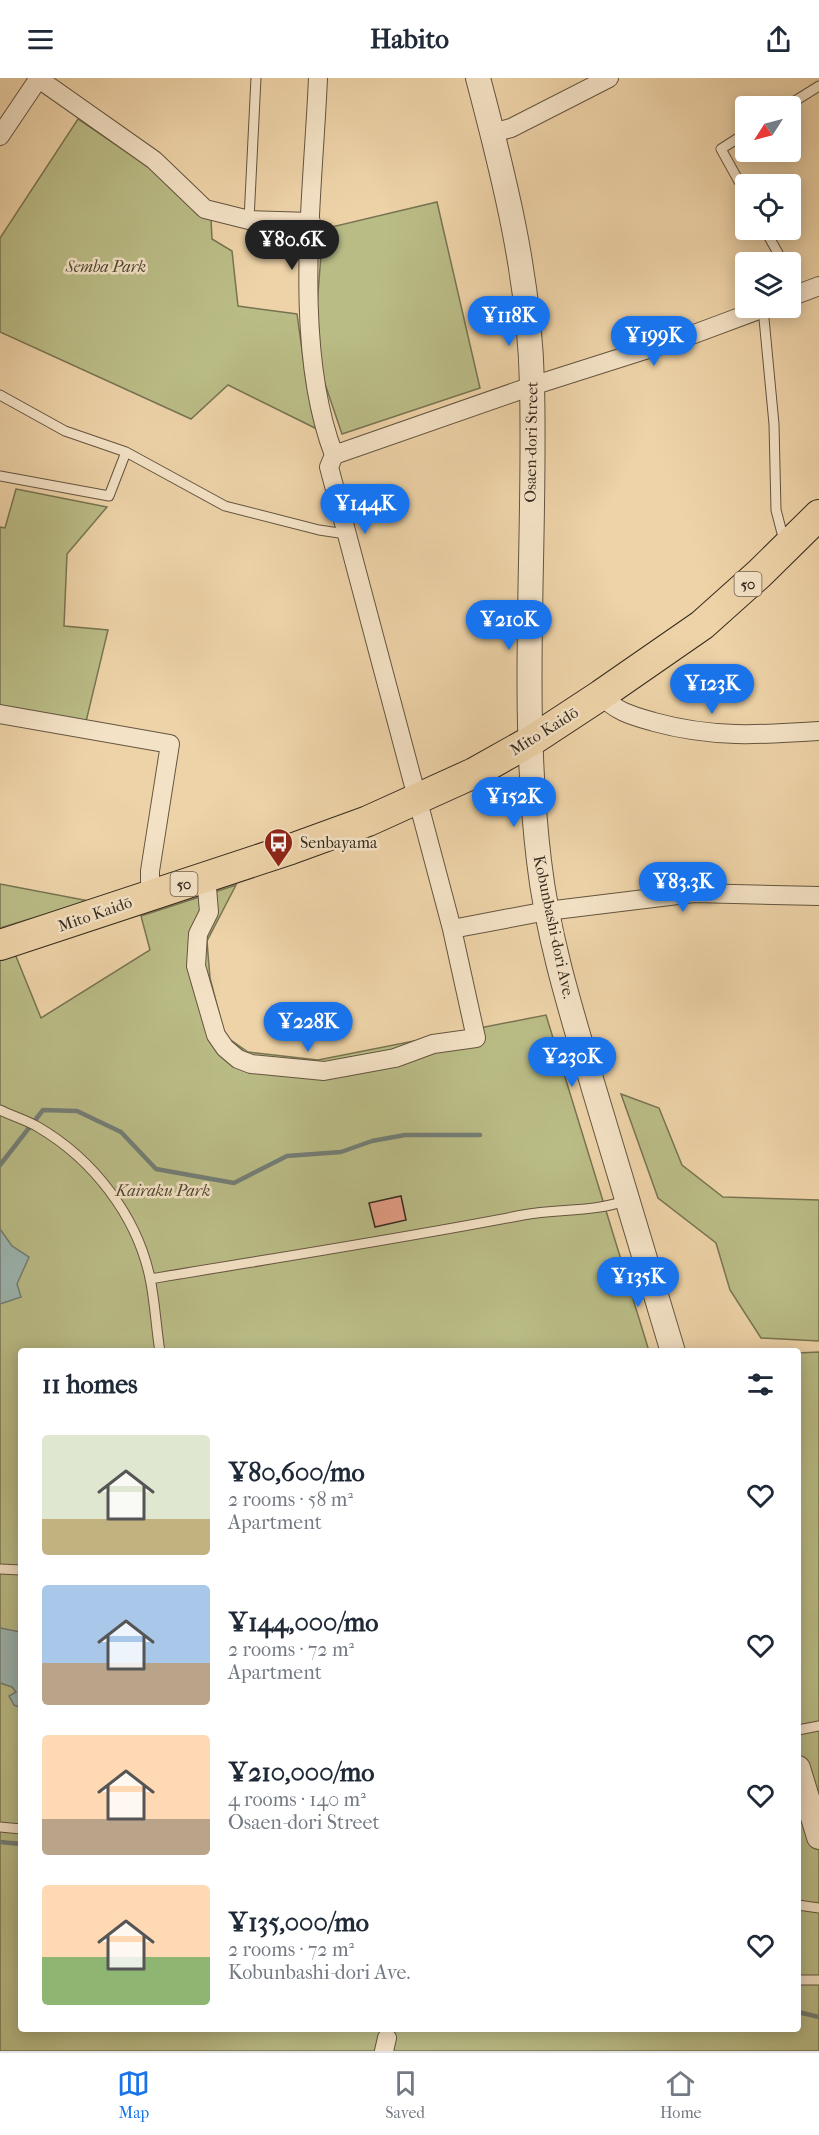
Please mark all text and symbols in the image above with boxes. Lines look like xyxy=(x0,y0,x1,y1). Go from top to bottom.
icon: menu xyxy=(24,23,57,56)
text: Habito xyxy=(370,23,449,55)
icon: share xyxy=(762,23,795,56)
north arrow xyxy=(735,96,801,162)
map controls xyxy=(735,96,801,318)
button: locate xyxy=(735,174,801,240)
pin: ¥80.6K xyxy=(243,220,341,271)
text: ¥80.6K xyxy=(259,228,325,251)
button: layers xyxy=(735,252,801,318)
park label: Semba Park xyxy=(65,257,146,276)
pin: ¥118K xyxy=(467,296,551,347)
text: ¥118K xyxy=(482,304,536,327)
pin: ¥199K xyxy=(612,316,696,367)
text: ¥199K xyxy=(625,324,683,347)
street label: Osaen-dori Street xyxy=(520,381,542,503)
pin: ¥144K xyxy=(323,484,407,535)
text: ¥144K xyxy=(335,492,395,515)
road number: 50 xyxy=(734,572,762,596)
pin: ¥210K xyxy=(467,600,551,651)
text: ¥210K xyxy=(480,608,538,631)
pin: ¥123K xyxy=(670,664,754,715)
text: ¥123K xyxy=(684,672,740,695)
street label: Mito Kaidō xyxy=(506,702,582,760)
pin: ¥152K xyxy=(472,777,556,828)
text: ¥152K xyxy=(486,785,542,808)
bus stop icon: Senbayama xyxy=(263,826,295,868)
place label: Senbayama xyxy=(300,833,378,852)
street label: Kobunbashi-dori Ave. xyxy=(530,854,578,1000)
pin: ¥83.3K xyxy=(634,862,732,913)
text: ¥83.3K xyxy=(653,870,713,893)
road number: 50 xyxy=(170,872,198,896)
street label: Mito Kaidō xyxy=(55,892,135,936)
pin: ¥228K xyxy=(266,1002,350,1053)
text: ¥228K xyxy=(278,1010,338,1033)
pin: ¥230K xyxy=(530,1037,614,1088)
text: ¥230K xyxy=(542,1045,602,1068)
park label: Kairaku Park xyxy=(115,1181,210,1200)
pin: ¥135K xyxy=(596,1257,680,1308)
text: ¥135K xyxy=(611,1265,665,1288)
icon: filters xyxy=(744,1368,777,1401)
text: 11 homes xyxy=(42,1369,138,1400)
text: ¥80,600/mo xyxy=(228,1457,365,1488)
icon: home xyxy=(90,1459,162,1531)
icon: heart xyxy=(744,1479,777,1512)
text: 2 rooms · 58 m² xyxy=(228,1488,353,1511)
text: Apartment xyxy=(228,1511,322,1534)
text: ¥144,000/mo xyxy=(228,1607,378,1638)
icon: home xyxy=(90,1609,162,1681)
icon: heart xyxy=(744,1629,777,1662)
text: 2 rooms · 72 m² xyxy=(228,1638,354,1661)
text: Apartment xyxy=(228,1661,322,1684)
text: ¥210,000/mo xyxy=(228,1757,375,1788)
icon: home xyxy=(90,1759,162,1831)
icon: heart xyxy=(744,1779,777,1812)
text: 4 rooms · 140 m² xyxy=(228,1788,366,1811)
text: Osaen-dori Street xyxy=(228,1811,380,1834)
text: ¥135,000/mo xyxy=(228,1907,369,1938)
icon: home xyxy=(90,1909,162,1981)
icon: heart xyxy=(744,1929,777,1962)
text: 2 rooms · 72 m² xyxy=(228,1938,354,1961)
text: Kobunbashi-dori Ave. xyxy=(228,1961,410,1984)
tab: Map xyxy=(117,2067,150,2122)
tab: Saved xyxy=(385,2067,425,2122)
tab: Home xyxy=(660,2067,702,2122)

